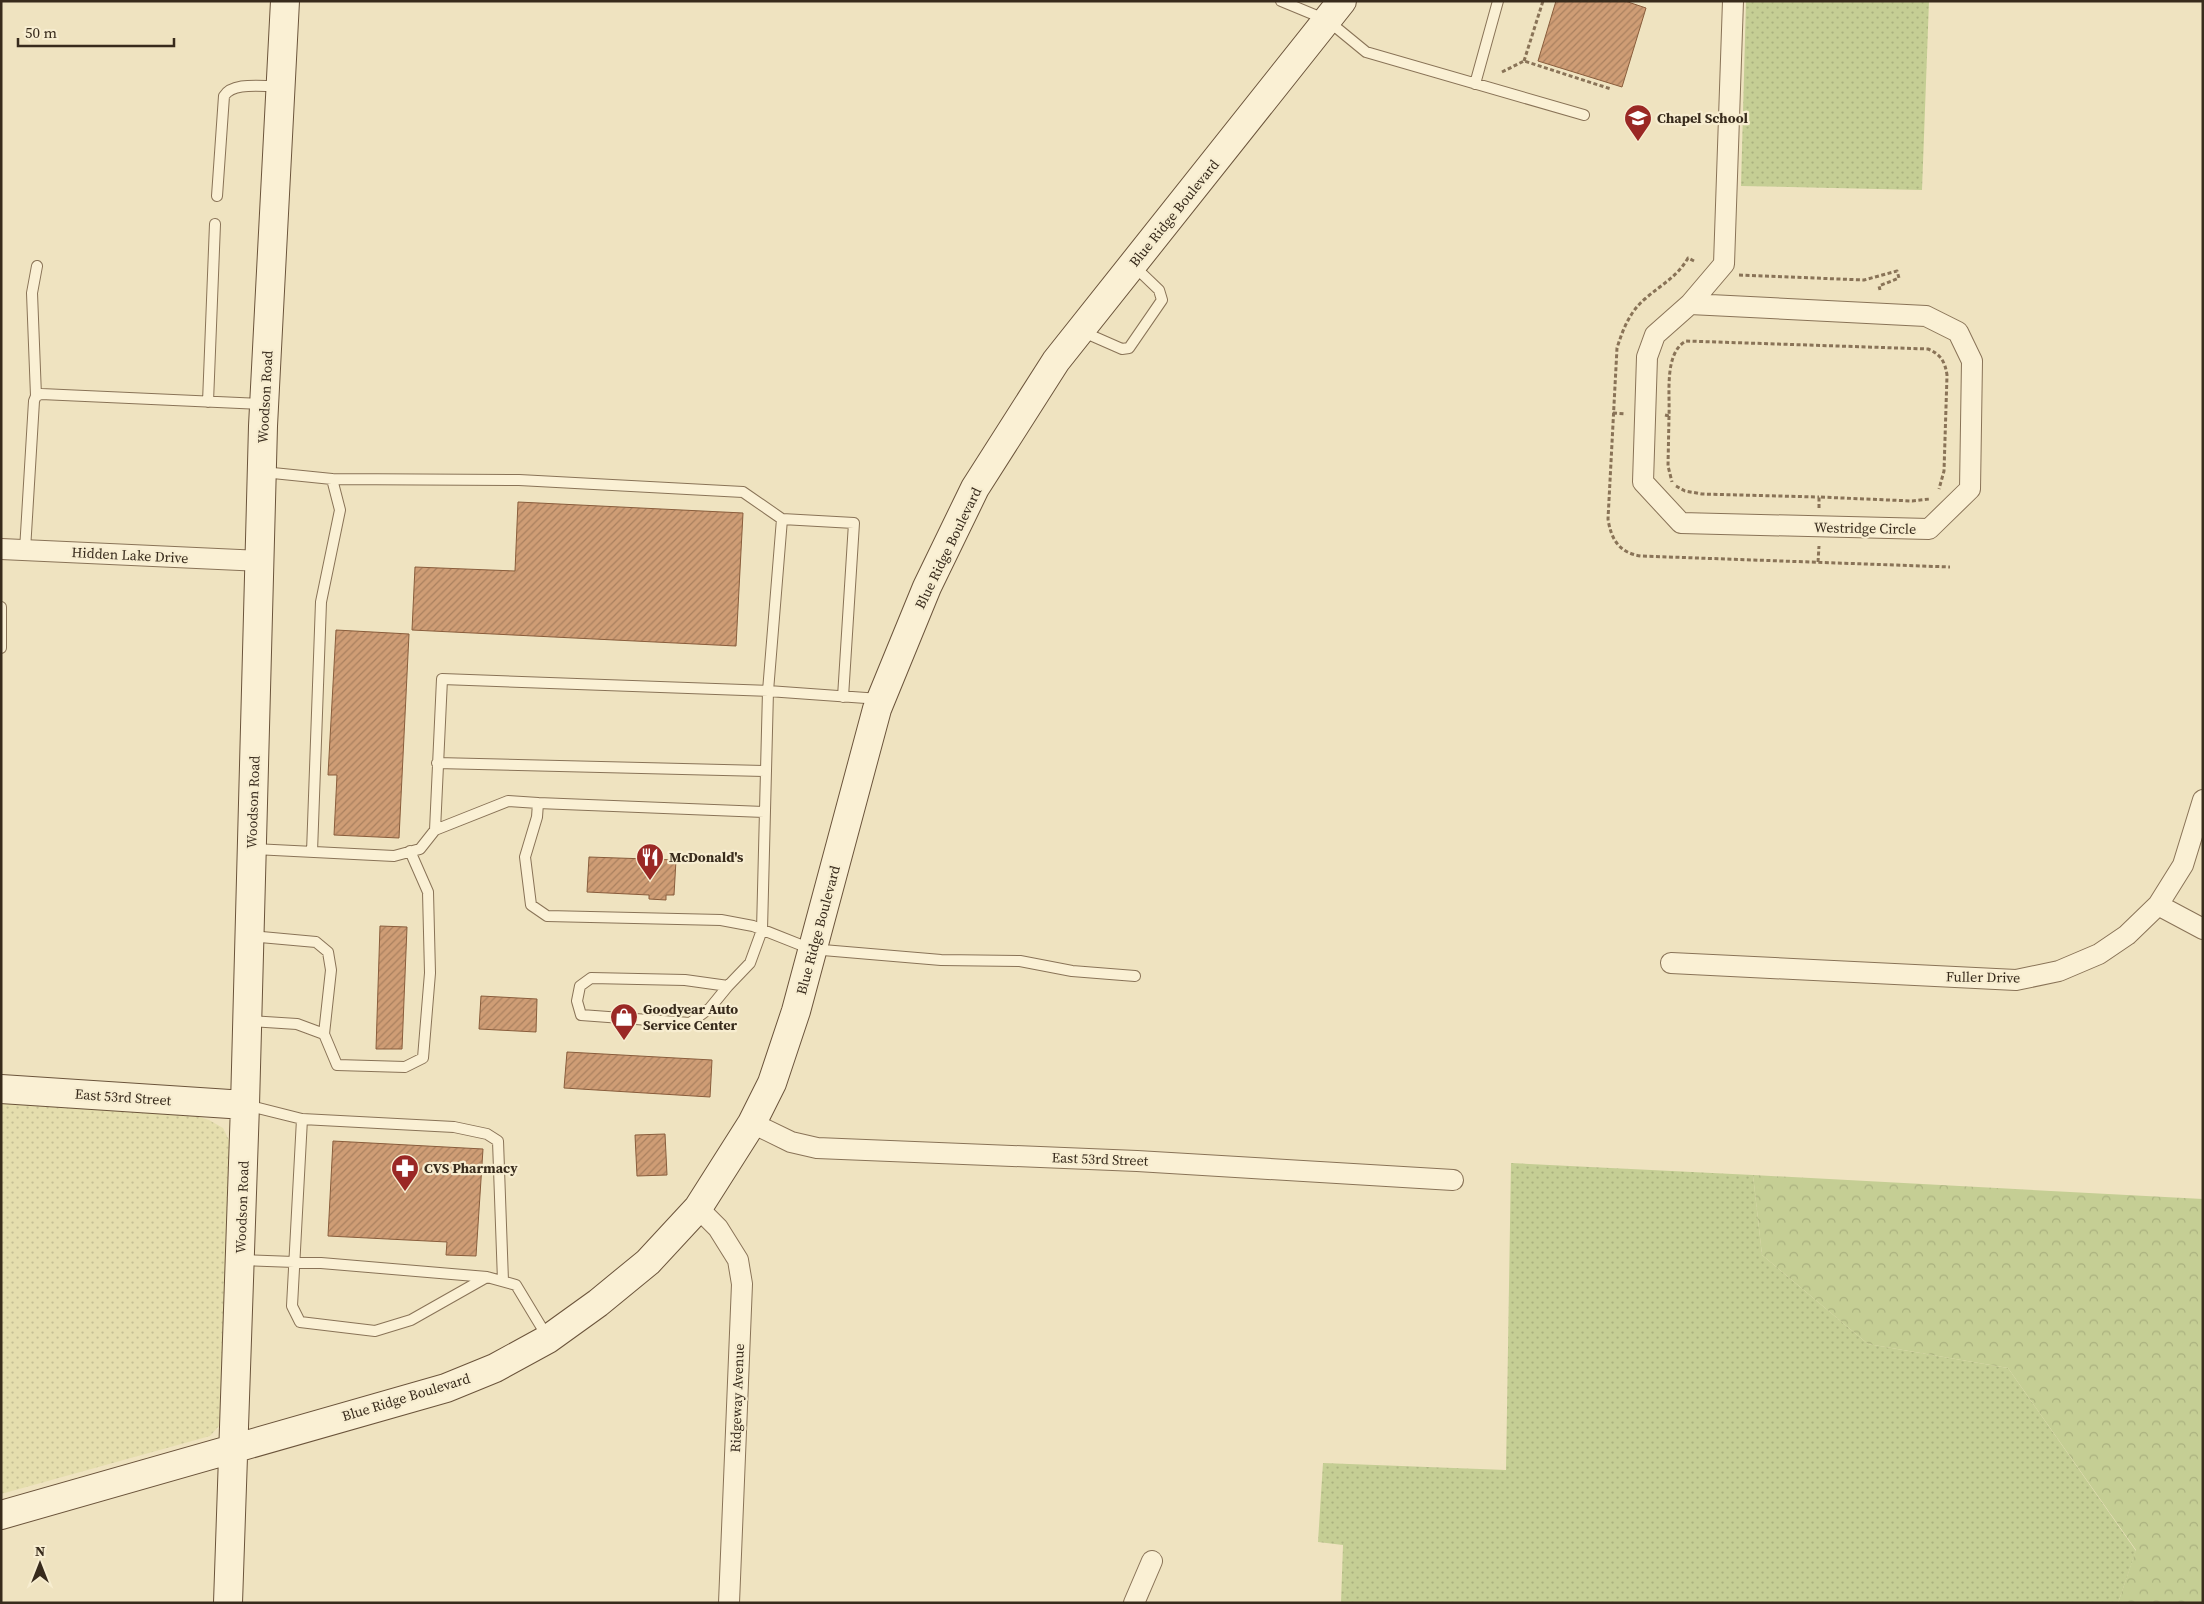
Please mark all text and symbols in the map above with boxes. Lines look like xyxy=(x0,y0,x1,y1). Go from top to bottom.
scale bar xyxy=(18,15,174,47)
text: 50 m xyxy=(25,22,57,43)
school or university icon: Chapel School xyxy=(1623,103,1653,142)
place label: Chapel School xyxy=(1657,108,1749,128)
street label: Blue Ridge Boulevard xyxy=(1124,155,1224,271)
street label: Woodson Road xyxy=(253,350,277,444)
street label: Blue Ridge Boulevard xyxy=(910,484,986,612)
street label: Westridge Circle xyxy=(1814,517,1916,539)
street label: Hidden Lake Drive xyxy=(71,542,189,568)
street label: Woodson Road xyxy=(241,755,265,849)
restaurant icon: McDonald's xyxy=(635,842,665,881)
place label: McDonald's xyxy=(669,847,744,867)
street label: Blue Ridge Boulevard xyxy=(791,863,845,997)
street label: Fuller Drive xyxy=(1946,966,2020,988)
place label: Goodyear Auto Service Center xyxy=(643,999,738,1035)
shop icon: Goodyear Auto Service Center xyxy=(609,1002,639,1041)
street label: East 53rd Street xyxy=(74,1084,172,1110)
street label: East 53rd Street xyxy=(1051,1147,1149,1171)
pharmacy icon: CVS Pharmacy xyxy=(390,1153,420,1192)
place label: CVS Pharmacy xyxy=(424,1158,518,1178)
street label: Woodson Road xyxy=(230,1160,254,1254)
street label: Ridgeway Avenue xyxy=(725,1343,749,1453)
street label: Blue Ridge Boulevard xyxy=(339,1368,473,1426)
north arrow xyxy=(15,1539,65,1589)
text: N xyxy=(35,1541,45,1561)

